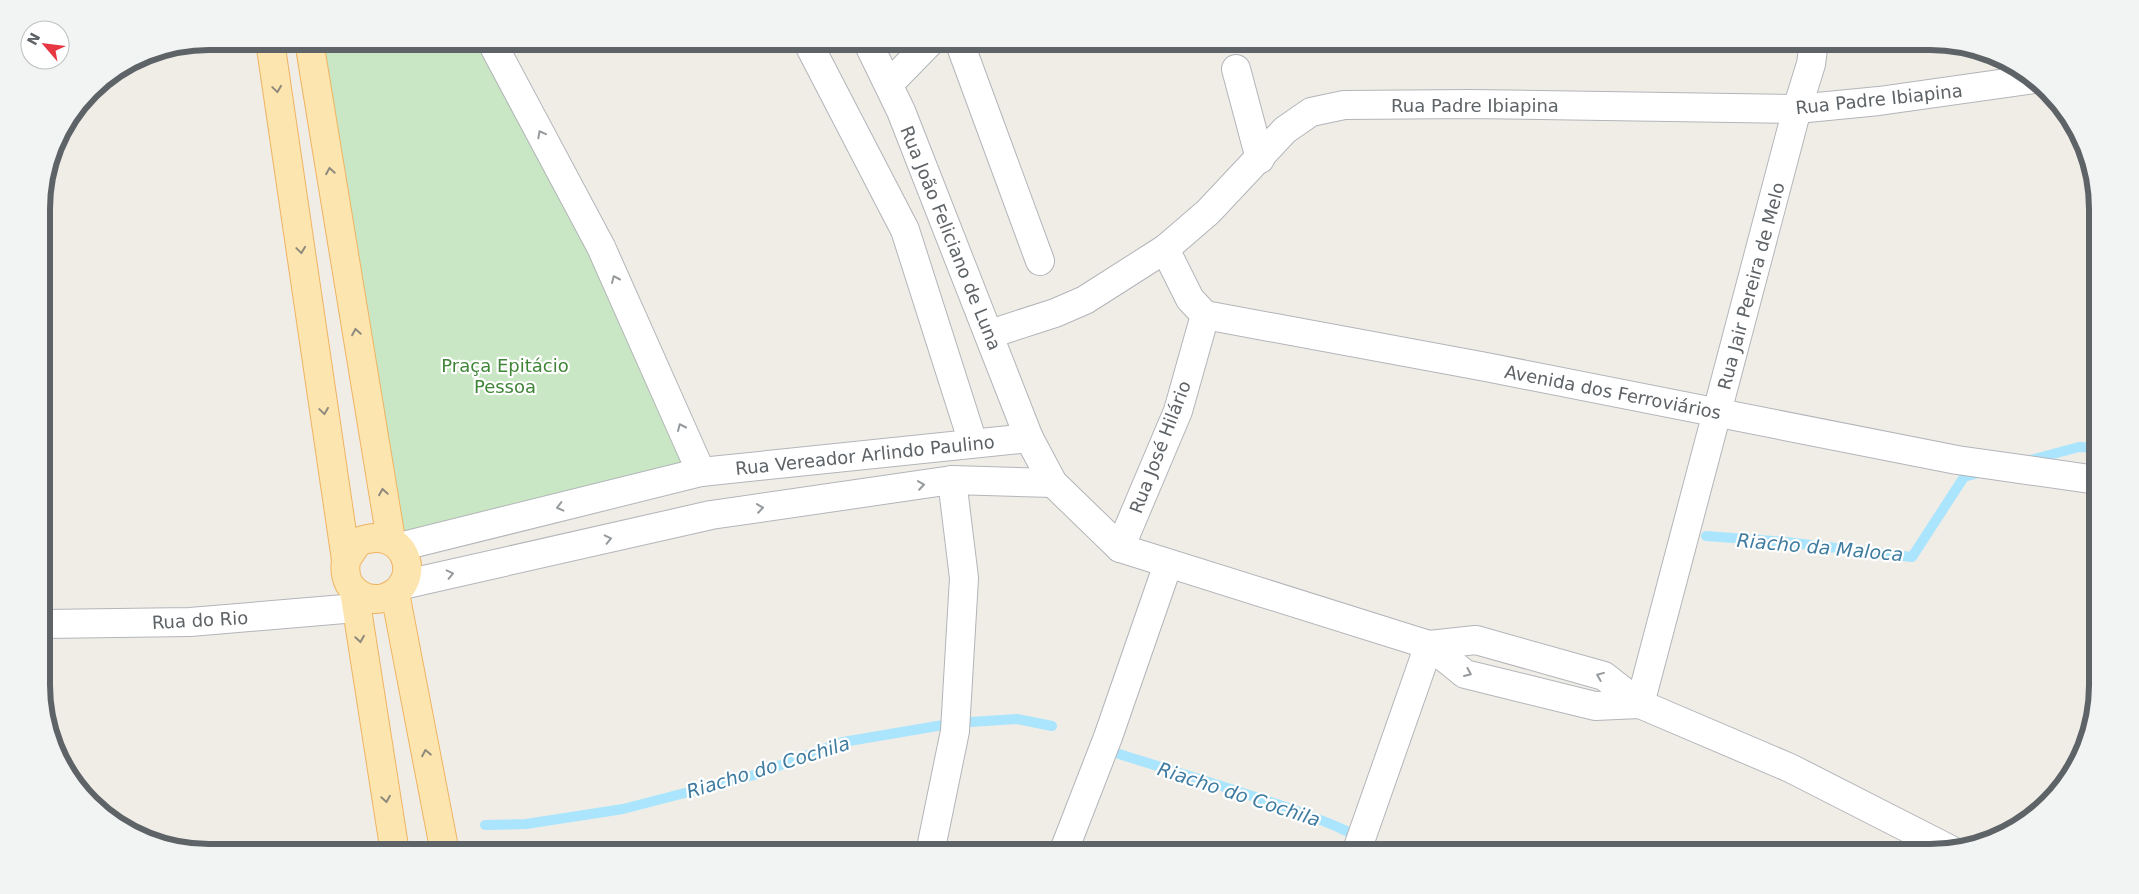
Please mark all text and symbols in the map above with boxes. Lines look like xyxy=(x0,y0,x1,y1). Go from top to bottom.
north arrow xyxy=(20,20,70,70)
text: N xyxy=(24,30,43,48)
street label: Rua Padre Ibiapina xyxy=(1794,80,1964,118)
one-way arrow xyxy=(271,86,282,94)
street label: Rua Padre Ibiapina xyxy=(1391,95,1559,116)
street label: Rua João Feliciano de Luna xyxy=(896,123,1006,353)
one-way arrow xyxy=(537,131,547,140)
one-way arrow xyxy=(325,167,335,176)
street label: Rua Jair Pereira de Melo xyxy=(1713,180,1789,392)
one-way arrow xyxy=(295,246,305,255)
one-way arrow xyxy=(611,275,622,284)
one-way arrow xyxy=(352,327,362,336)
park label: Praça Epitácio Pessoa xyxy=(441,355,569,397)
street label: Avenida dos Ferroviários xyxy=(1503,361,1723,423)
street label: Rua José Hilário xyxy=(1125,378,1195,516)
one-way arrow xyxy=(319,407,329,415)
one-way arrow xyxy=(676,423,687,432)
street label: Rua Vereador Arlindo Paulino xyxy=(734,431,996,479)
one-way arrow xyxy=(917,480,925,491)
one-way arrow xyxy=(378,488,388,496)
one-way arrow xyxy=(556,501,565,512)
one-way arrow xyxy=(755,504,764,514)
water label: Riacho da Maloca xyxy=(1736,529,1904,565)
one-way arrow xyxy=(604,534,613,545)
one-way arrow xyxy=(445,569,454,580)
street label: Rua do Rio xyxy=(151,607,249,633)
one-way arrow xyxy=(355,634,365,643)
one-way arrow xyxy=(1463,667,1472,677)
one-way arrow xyxy=(1596,672,1605,682)
water label: Riacho do Cochila xyxy=(684,732,852,802)
one-way arrow xyxy=(421,749,431,758)
water label: Riacho do Cochila xyxy=(1155,757,1323,831)
one-way arrow xyxy=(381,795,391,804)

